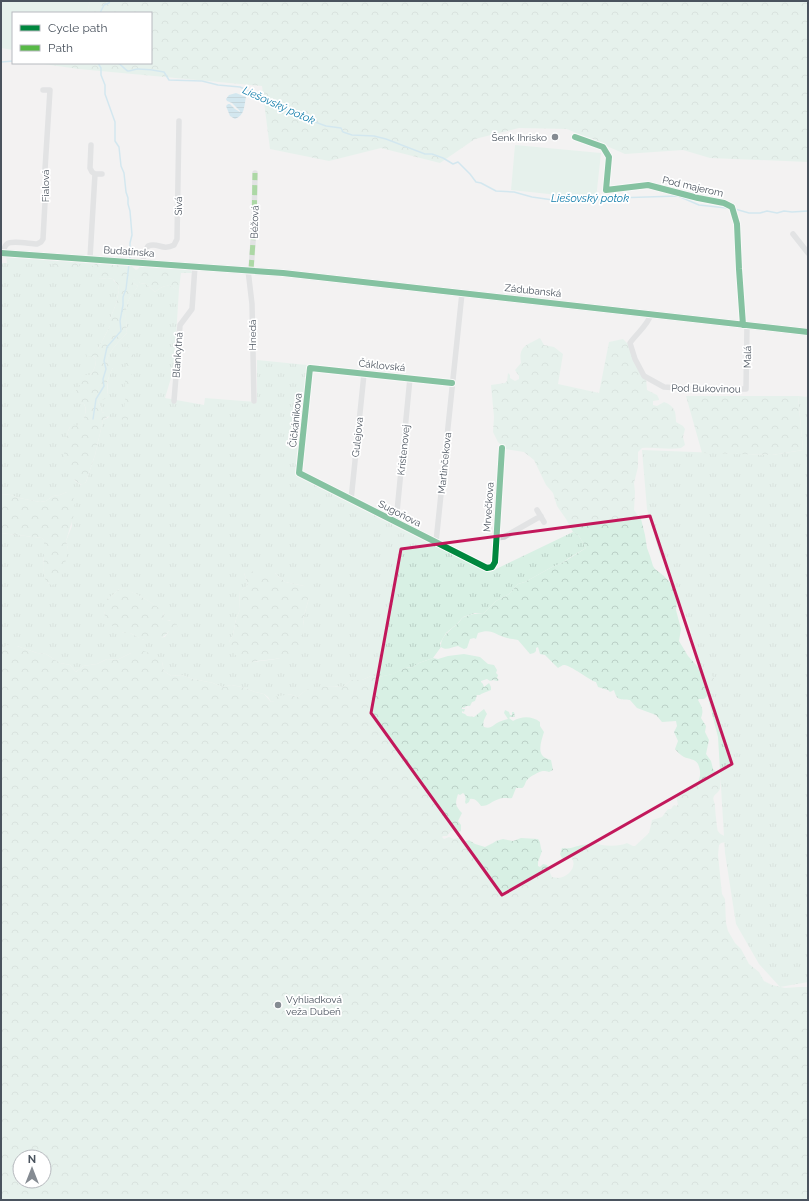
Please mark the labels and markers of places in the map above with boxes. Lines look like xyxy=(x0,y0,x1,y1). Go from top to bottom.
place label: Šenk Ihrisko xyxy=(492,132,547,143)
marker: Šenk Ihrisko xyxy=(550,132,560,142)
place label: Vyhliadková veža Dubeň xyxy=(286,994,342,1017)
marker: Vyhliadková veža Dubeň xyxy=(273,1000,283,1010)

